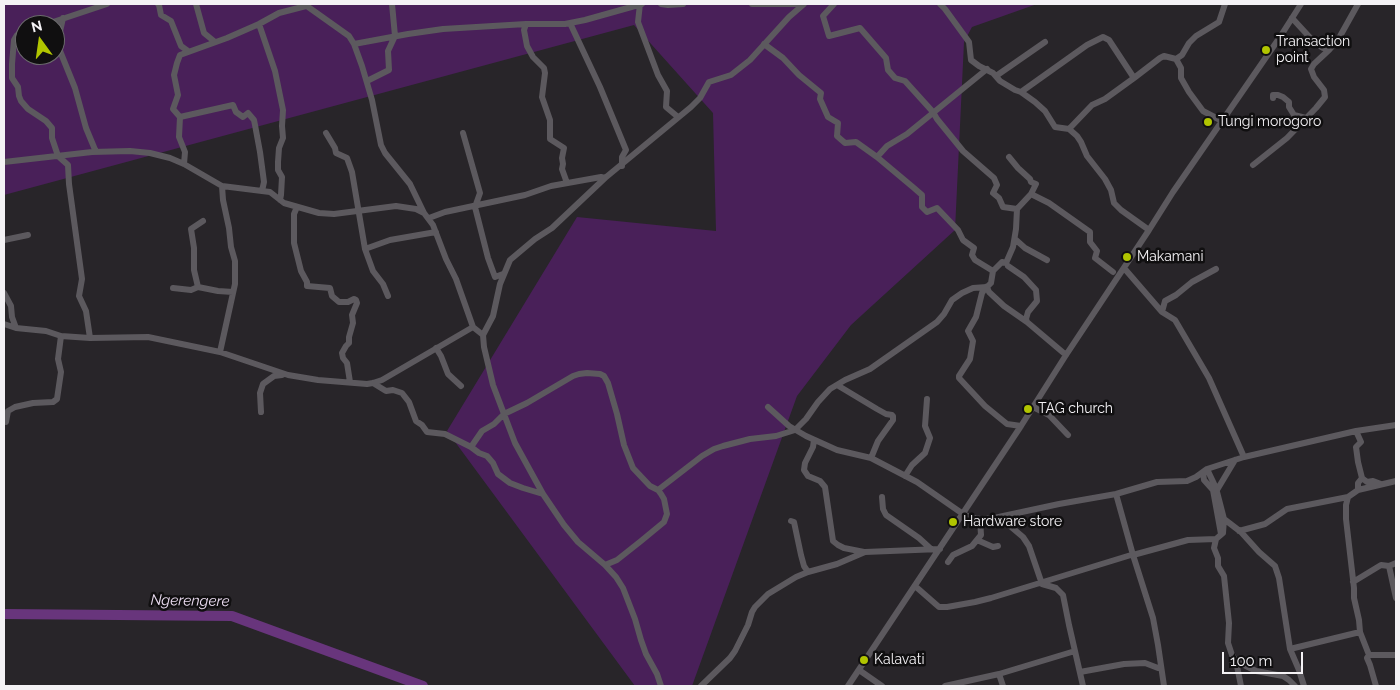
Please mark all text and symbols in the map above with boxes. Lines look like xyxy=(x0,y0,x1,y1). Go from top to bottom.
north arrow xyxy=(15,15,65,65)
text: N xyxy=(29,17,44,35)
place label: Transaction point xyxy=(1276,34,1350,66)
marker: Transaction point xyxy=(1260,44,1272,56)
place label: Tungi morogoro xyxy=(1218,114,1321,130)
marker: Tungi morogoro xyxy=(1202,116,1214,128)
place label: Makamani xyxy=(1137,249,1204,265)
marker: Makamani xyxy=(1121,251,1133,263)
place label: TAG church xyxy=(1038,401,1113,417)
marker: TAG church xyxy=(1022,403,1034,415)
place label: Hardware store xyxy=(963,514,1062,530)
marker: Hardware store xyxy=(947,516,959,528)
water label: Ngerengere xyxy=(150,591,230,611)
scale bar xyxy=(1225,642,1306,674)
place label: Kalavati xyxy=(874,652,924,668)
text: 100 m xyxy=(1230,652,1272,670)
marker: Kalavati xyxy=(858,654,870,666)

